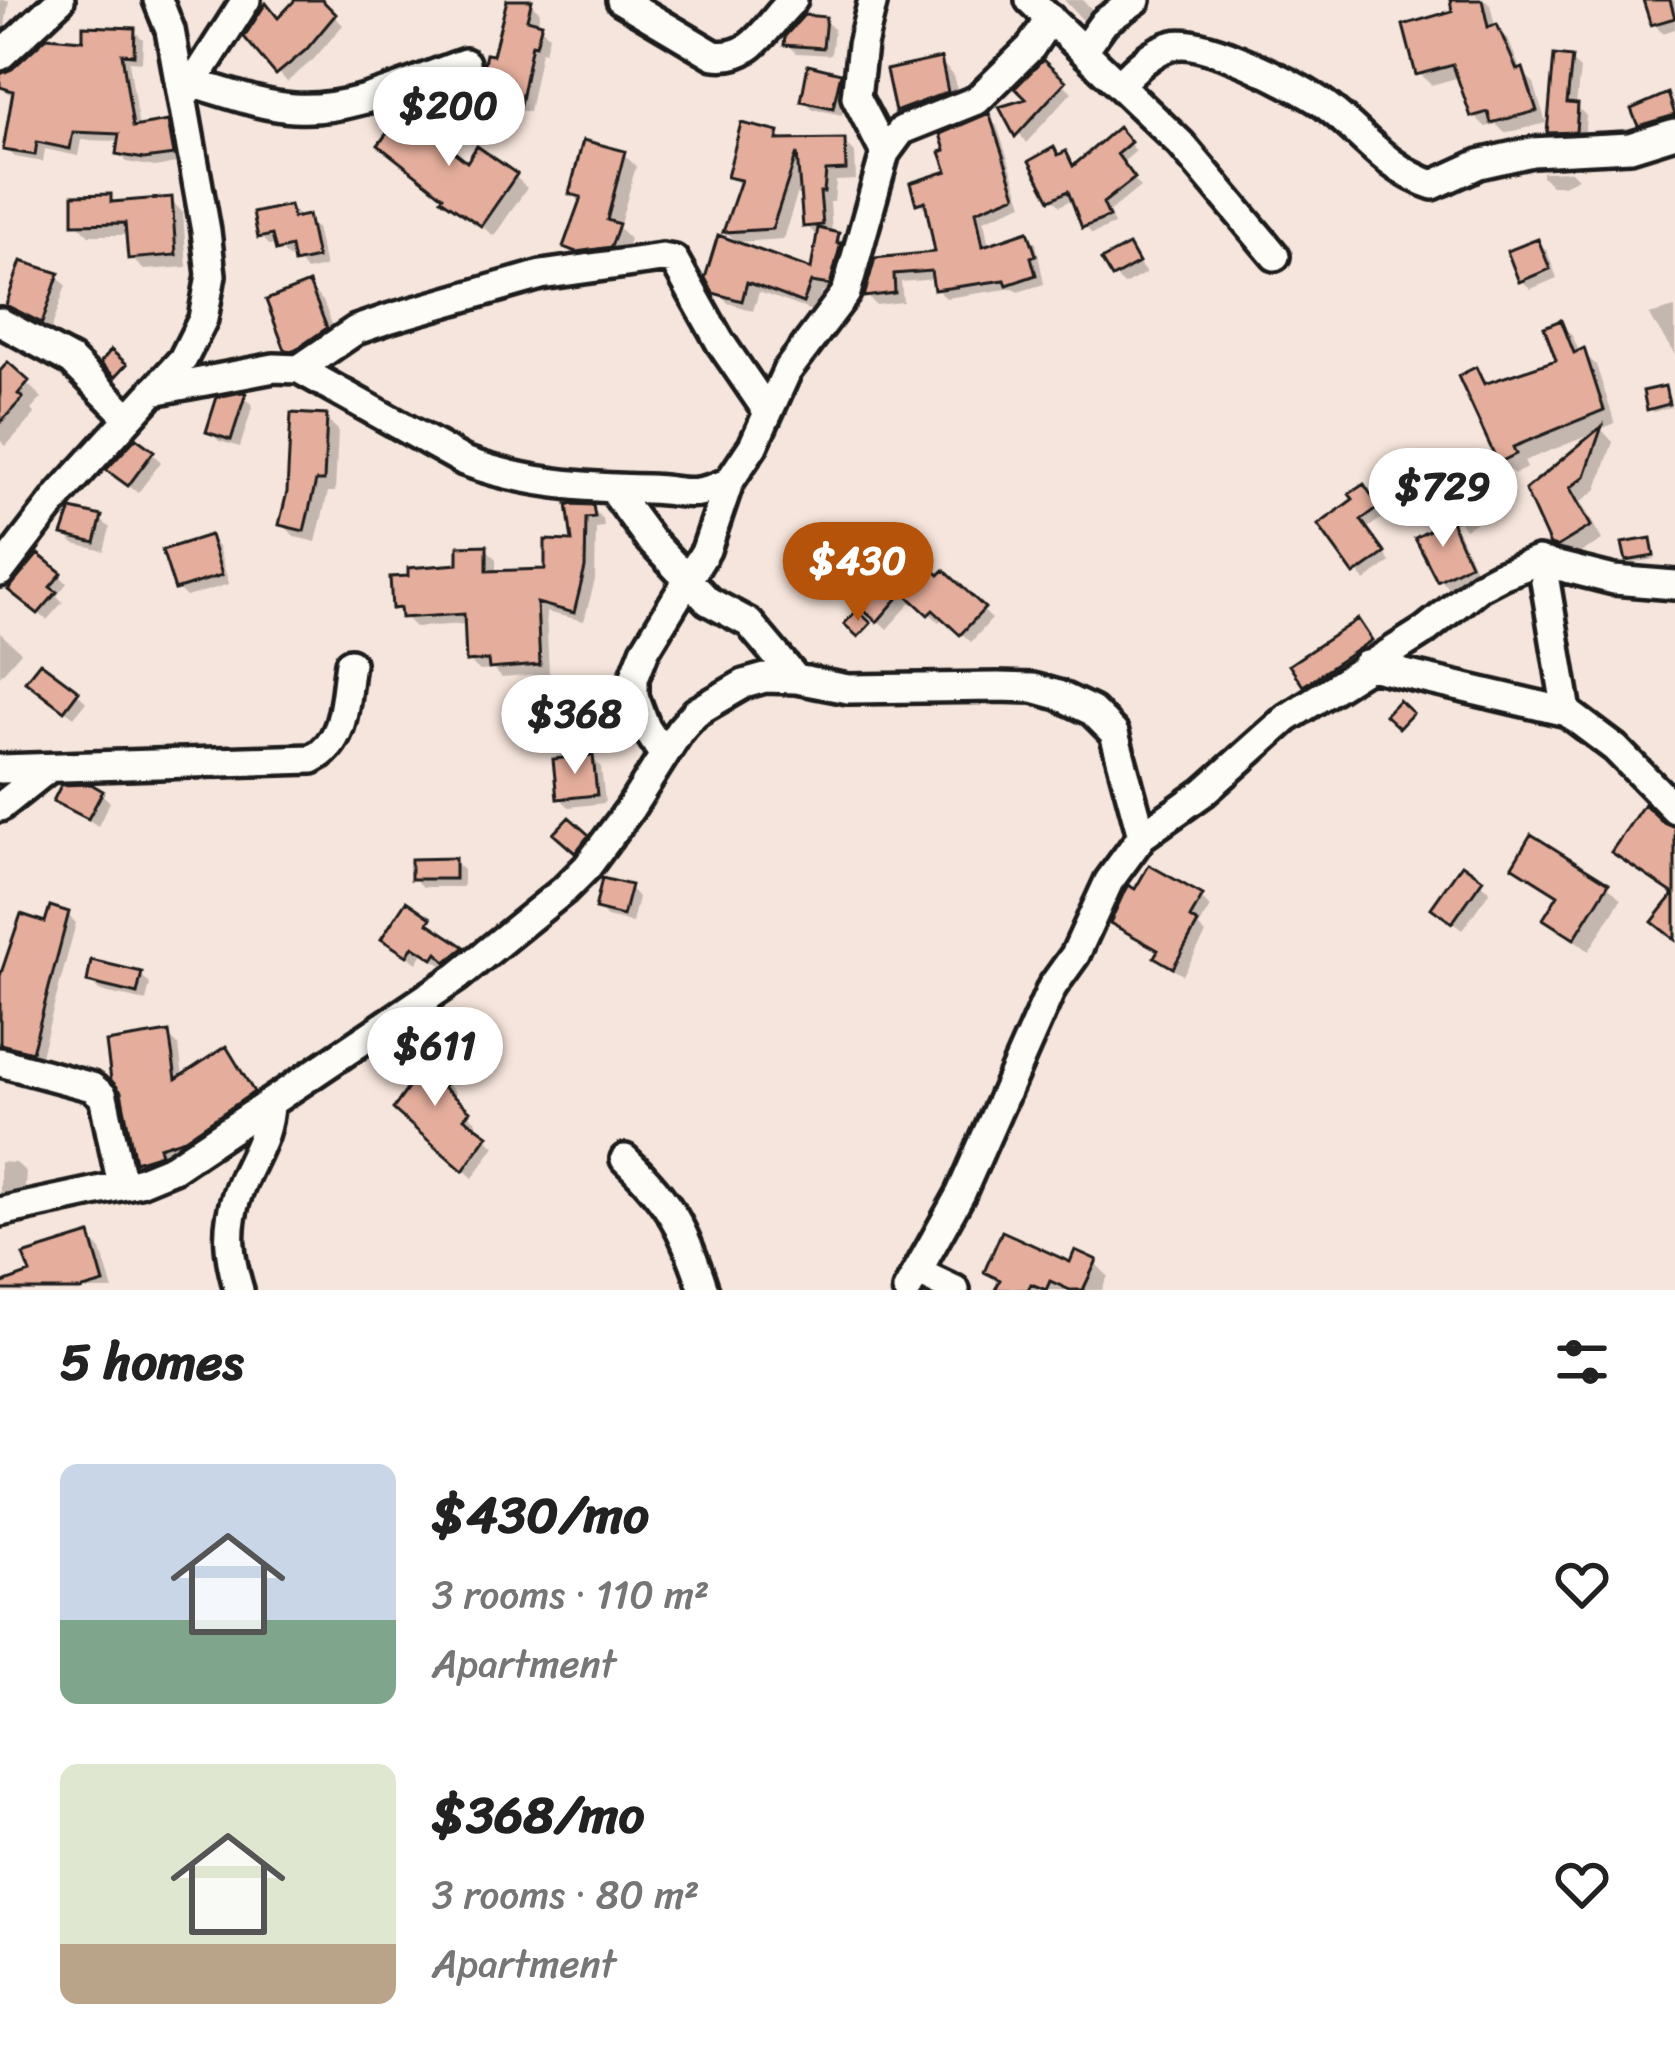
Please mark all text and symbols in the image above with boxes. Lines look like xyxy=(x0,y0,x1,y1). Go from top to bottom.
pin: $200 xyxy=(378,67,520,169)
text: $200 xyxy=(400,71,498,140)
pin: $729 xyxy=(1372,448,1514,550)
text: $729 xyxy=(1396,452,1490,521)
pin: $430 xyxy=(787,522,929,624)
text: $430 xyxy=(810,526,906,595)
pin: $368 xyxy=(504,675,646,777)
text: $368 xyxy=(528,679,622,748)
pin: $611 xyxy=(364,1007,506,1109)
text: $611 xyxy=(394,1011,476,1080)
text: 5 homes xyxy=(60,1317,243,1407)
icon: filters xyxy=(1549,1329,1615,1395)
text: $430/mo xyxy=(432,1470,649,1560)
icon: home xyxy=(156,1512,300,1656)
icon: heart xyxy=(1549,1551,1615,1617)
text: 3 rooms · 110 m² xyxy=(432,1560,709,1629)
text: Apartment xyxy=(432,1629,616,1698)
text: $368/mo xyxy=(432,1770,644,1860)
icon: home xyxy=(156,1812,300,1956)
icon: heart xyxy=(1549,1851,1615,1917)
text: 3 rooms · 80 m² xyxy=(432,1860,699,1929)
text: Apartment xyxy=(432,1929,616,1998)

